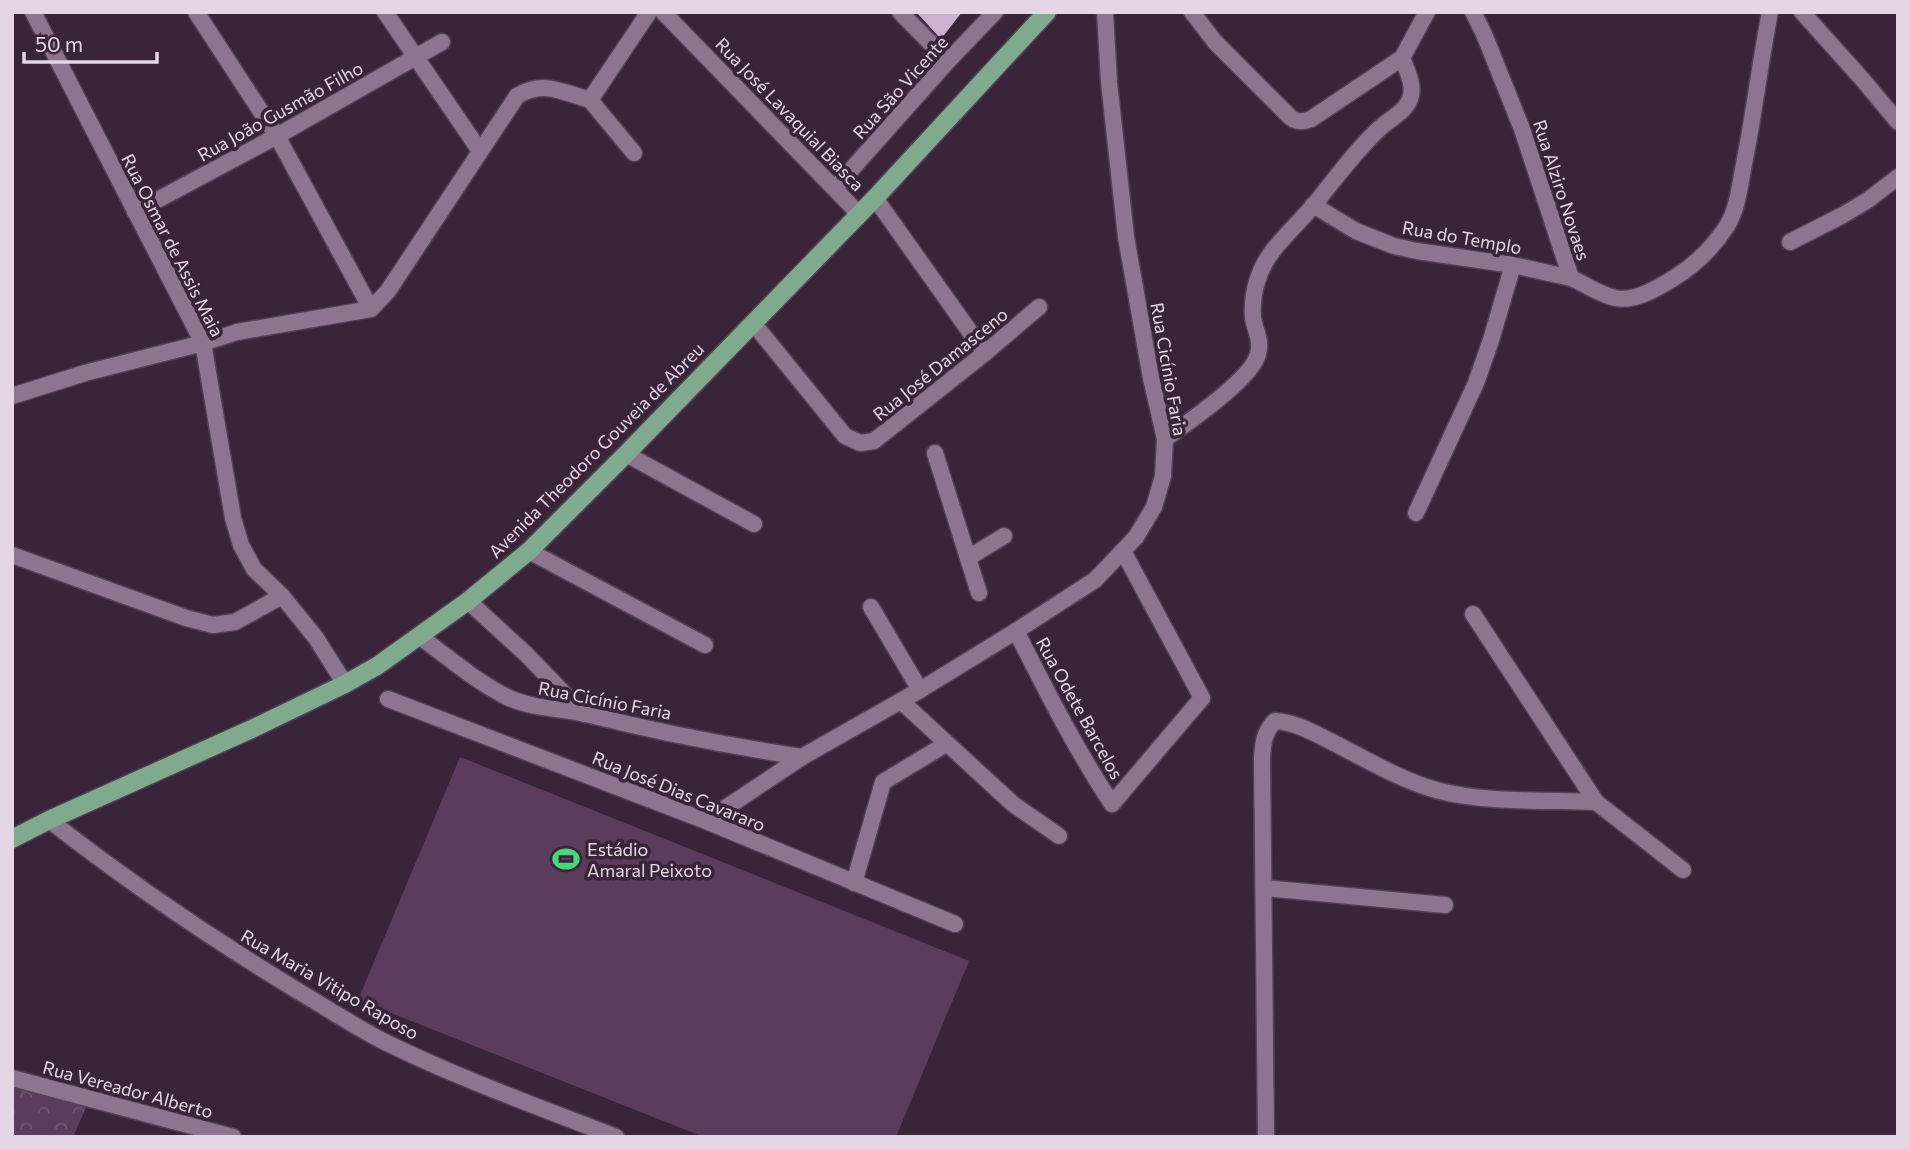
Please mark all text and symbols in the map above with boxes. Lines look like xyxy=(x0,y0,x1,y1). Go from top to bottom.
scale bar xyxy=(24,21,158,65)
text: 50 m xyxy=(35,31,83,56)
street label: Rua São Vicente xyxy=(848,31,952,143)
street label: Rua José Lavaquial Biasca xyxy=(711,33,869,195)
street label: Rua João Gusmão Filho xyxy=(193,56,367,166)
street label: Rua Alziro Novaes xyxy=(1529,117,1595,263)
street label: Rua Osmar de Assis Maia xyxy=(117,150,229,340)
street label: Rua do Templo xyxy=(1401,216,1523,258)
street label: Rua Cicínio Faria xyxy=(1146,301,1192,437)
street label: Rua José Damasceno xyxy=(868,303,1012,425)
street label: Avenida Theodoro Gouveia de Abreu xyxy=(484,338,708,562)
street label: Rua Odete Barcelos xyxy=(1032,633,1128,783)
street label: Rua Cicínio Faria xyxy=(537,676,673,724)
street label: Rua José Dias Cavararo xyxy=(589,746,769,836)
place label: Estádio Amaral Peixoto xyxy=(587,838,712,881)
sports icon: Estádio Amaral Peixoto xyxy=(551,844,581,874)
street label: Rua Maria Vitipo Raposo xyxy=(237,924,423,1044)
street label: Rua Vereador Alberto xyxy=(40,1056,216,1122)

